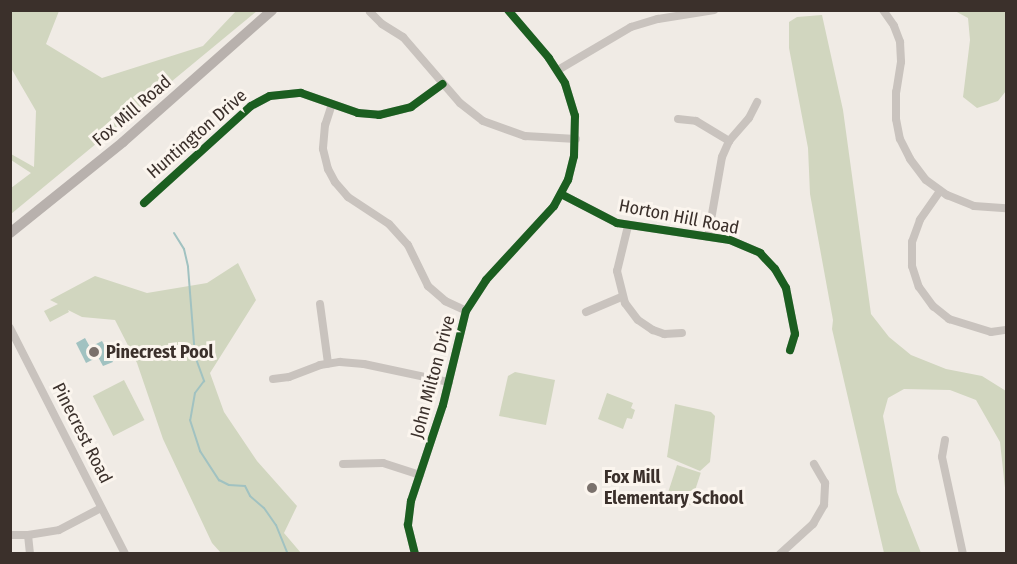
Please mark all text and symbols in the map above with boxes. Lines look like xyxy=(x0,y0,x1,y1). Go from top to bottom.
street label: Fox Mill Road xyxy=(88,71,176,151)
street label: Huntington Drive xyxy=(143,85,251,183)
street label: Horton Hill Road xyxy=(617,195,741,239)
street label: John Milton Drive xyxy=(406,313,460,441)
place label: Pinecrest Pool xyxy=(106,341,213,363)
marker: Pinecrest Pool xyxy=(87,345,101,359)
street label: Pinecrest Road xyxy=(47,379,117,487)
place label: Fox Mill Elementary School xyxy=(604,467,743,510)
marker: Fox Mill Elementary School xyxy=(585,481,599,495)

